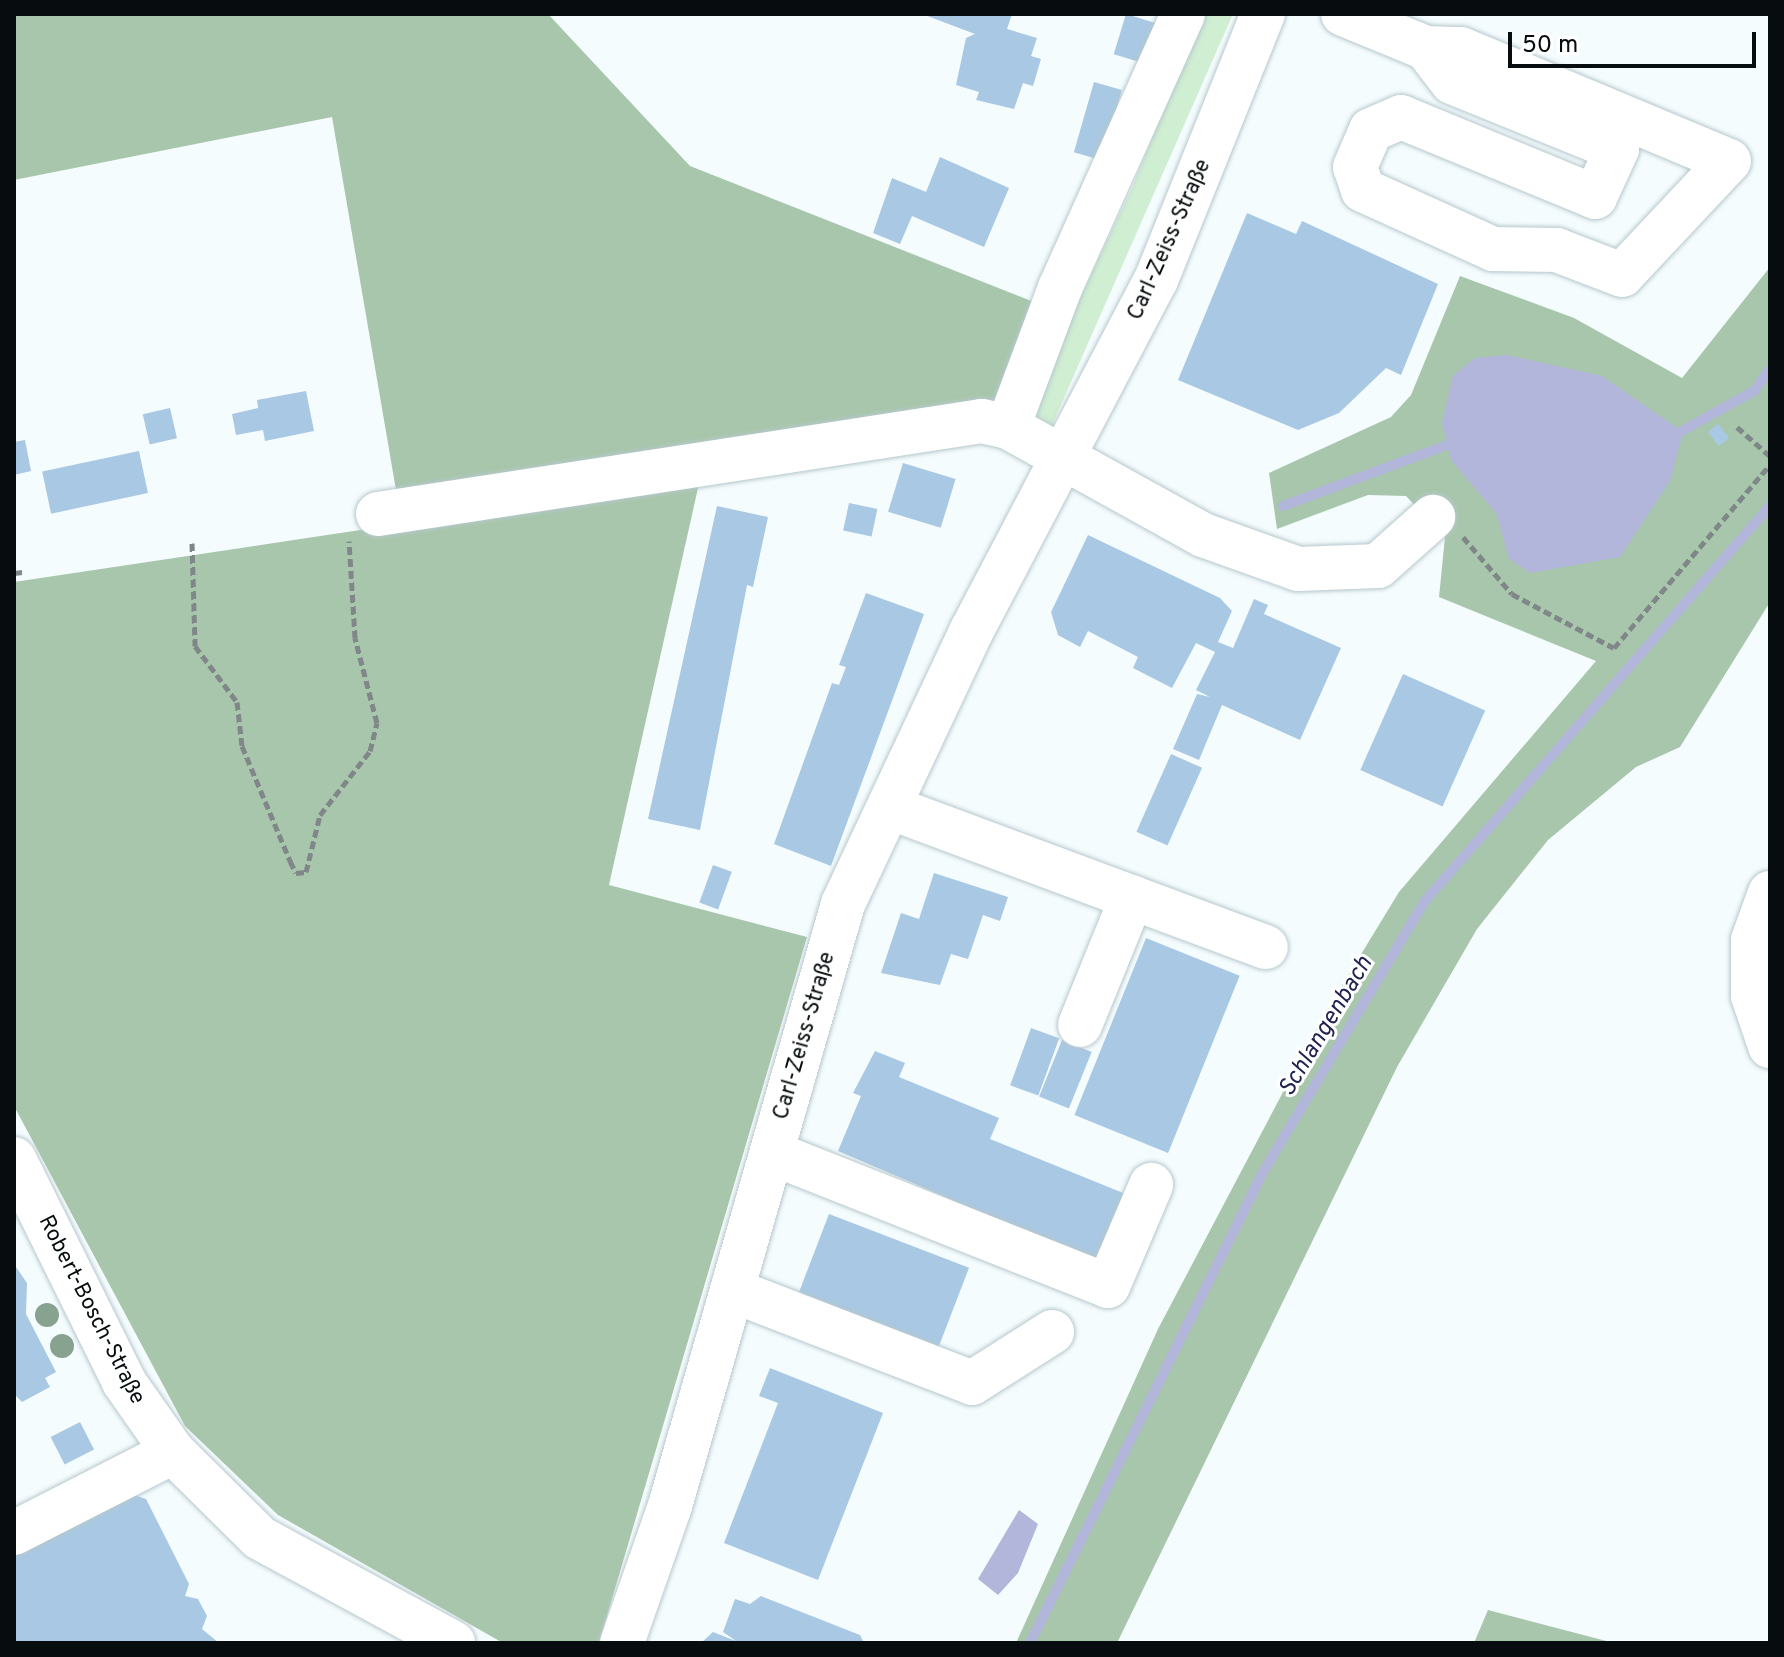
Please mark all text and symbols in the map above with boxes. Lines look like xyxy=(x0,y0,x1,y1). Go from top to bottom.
scale bar xyxy=(1512,16,1760,66)
text: 50 m xyxy=(1522,31,1578,61)
street label: Carl-Zeiss-Straße xyxy=(1123,155,1217,325)
street label: Carl-Zeiss-Straße xyxy=(768,949,842,1123)
water label: Schlangenbach xyxy=(1274,952,1380,1102)
street label: Robert-Bosch-Straße xyxy=(32,1211,150,1409)

